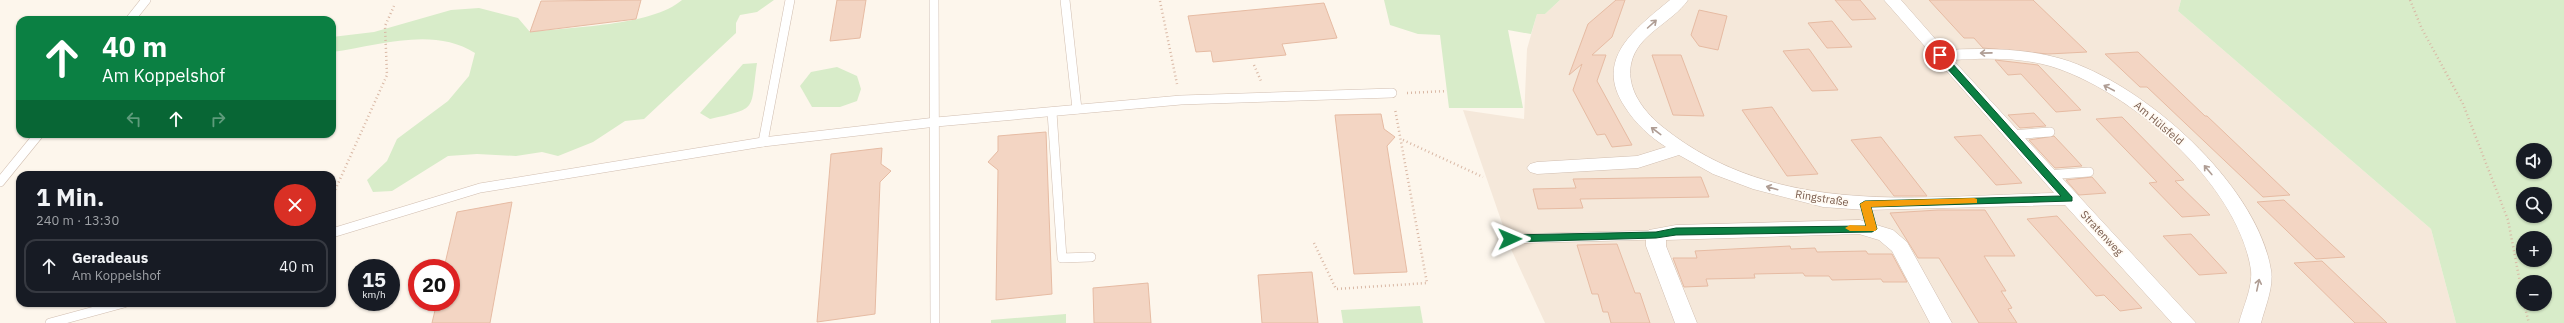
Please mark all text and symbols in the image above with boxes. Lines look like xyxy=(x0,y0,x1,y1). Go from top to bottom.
one-way arrow xyxy=(1647,19,1657,29)
text: 40 m xyxy=(102,28,167,65)
icon: ahead xyxy=(36,32,88,84)
pin xyxy=(1923,38,1957,72)
icon: arrive xyxy=(1929,44,1951,66)
one-way arrow xyxy=(1980,49,1993,57)
text: Am Koppelshof xyxy=(102,64,225,87)
one-way arrow xyxy=(2103,83,2115,91)
street label: Am Hülsfeld xyxy=(2131,98,2187,148)
icon: left xyxy=(123,108,145,130)
icon: ahead xyxy=(165,108,187,130)
icon: right xyxy=(207,108,229,130)
one-way arrow xyxy=(1650,127,1661,135)
map controls xyxy=(2516,143,2552,311)
button: sound xyxy=(2516,143,2552,179)
one-way arrow xyxy=(2203,165,2212,176)
text: 1 Min. xyxy=(36,181,104,213)
button: close xyxy=(274,184,316,226)
one-way arrow xyxy=(1765,184,1778,191)
street label: Ringstraße xyxy=(1794,187,1850,209)
button: search xyxy=(2516,187,2552,223)
street label: Stratenweg xyxy=(2078,208,2126,259)
text: 240 m · 13:30 xyxy=(36,212,119,229)
position arrow xyxy=(1489,218,1531,260)
button: + xyxy=(2516,231,2552,267)
text: Geradeaus xyxy=(72,248,148,267)
icon: ahead xyxy=(38,255,60,277)
text: 40 m xyxy=(279,257,314,276)
speed limit sign: 20 xyxy=(408,259,460,311)
text: 15 xyxy=(362,266,386,293)
text: Am Koppelshof xyxy=(72,267,161,284)
button: − xyxy=(2516,275,2552,311)
one-way arrow xyxy=(2255,279,2263,292)
text: km/h xyxy=(362,288,386,301)

